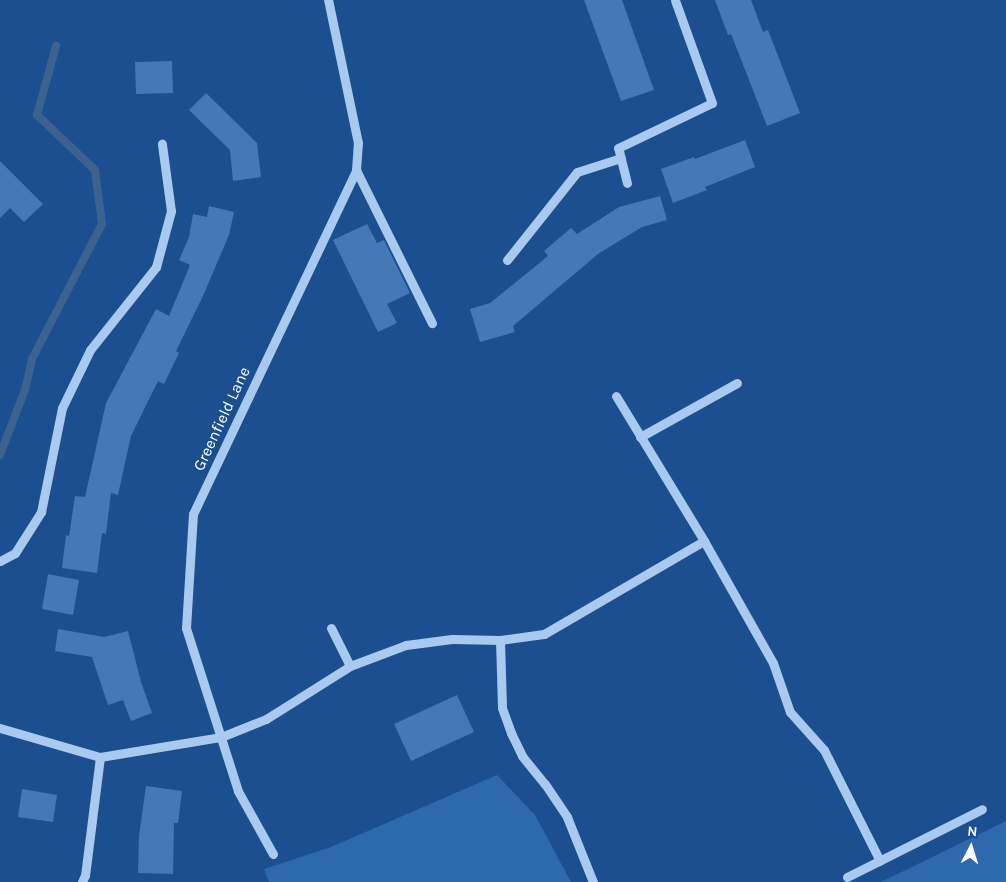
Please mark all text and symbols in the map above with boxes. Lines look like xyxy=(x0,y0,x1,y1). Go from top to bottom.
street label: Greenfield Lane xyxy=(190,364,254,474)
north arrow xyxy=(946,822,996,872)
text: N xyxy=(967,823,978,840)

